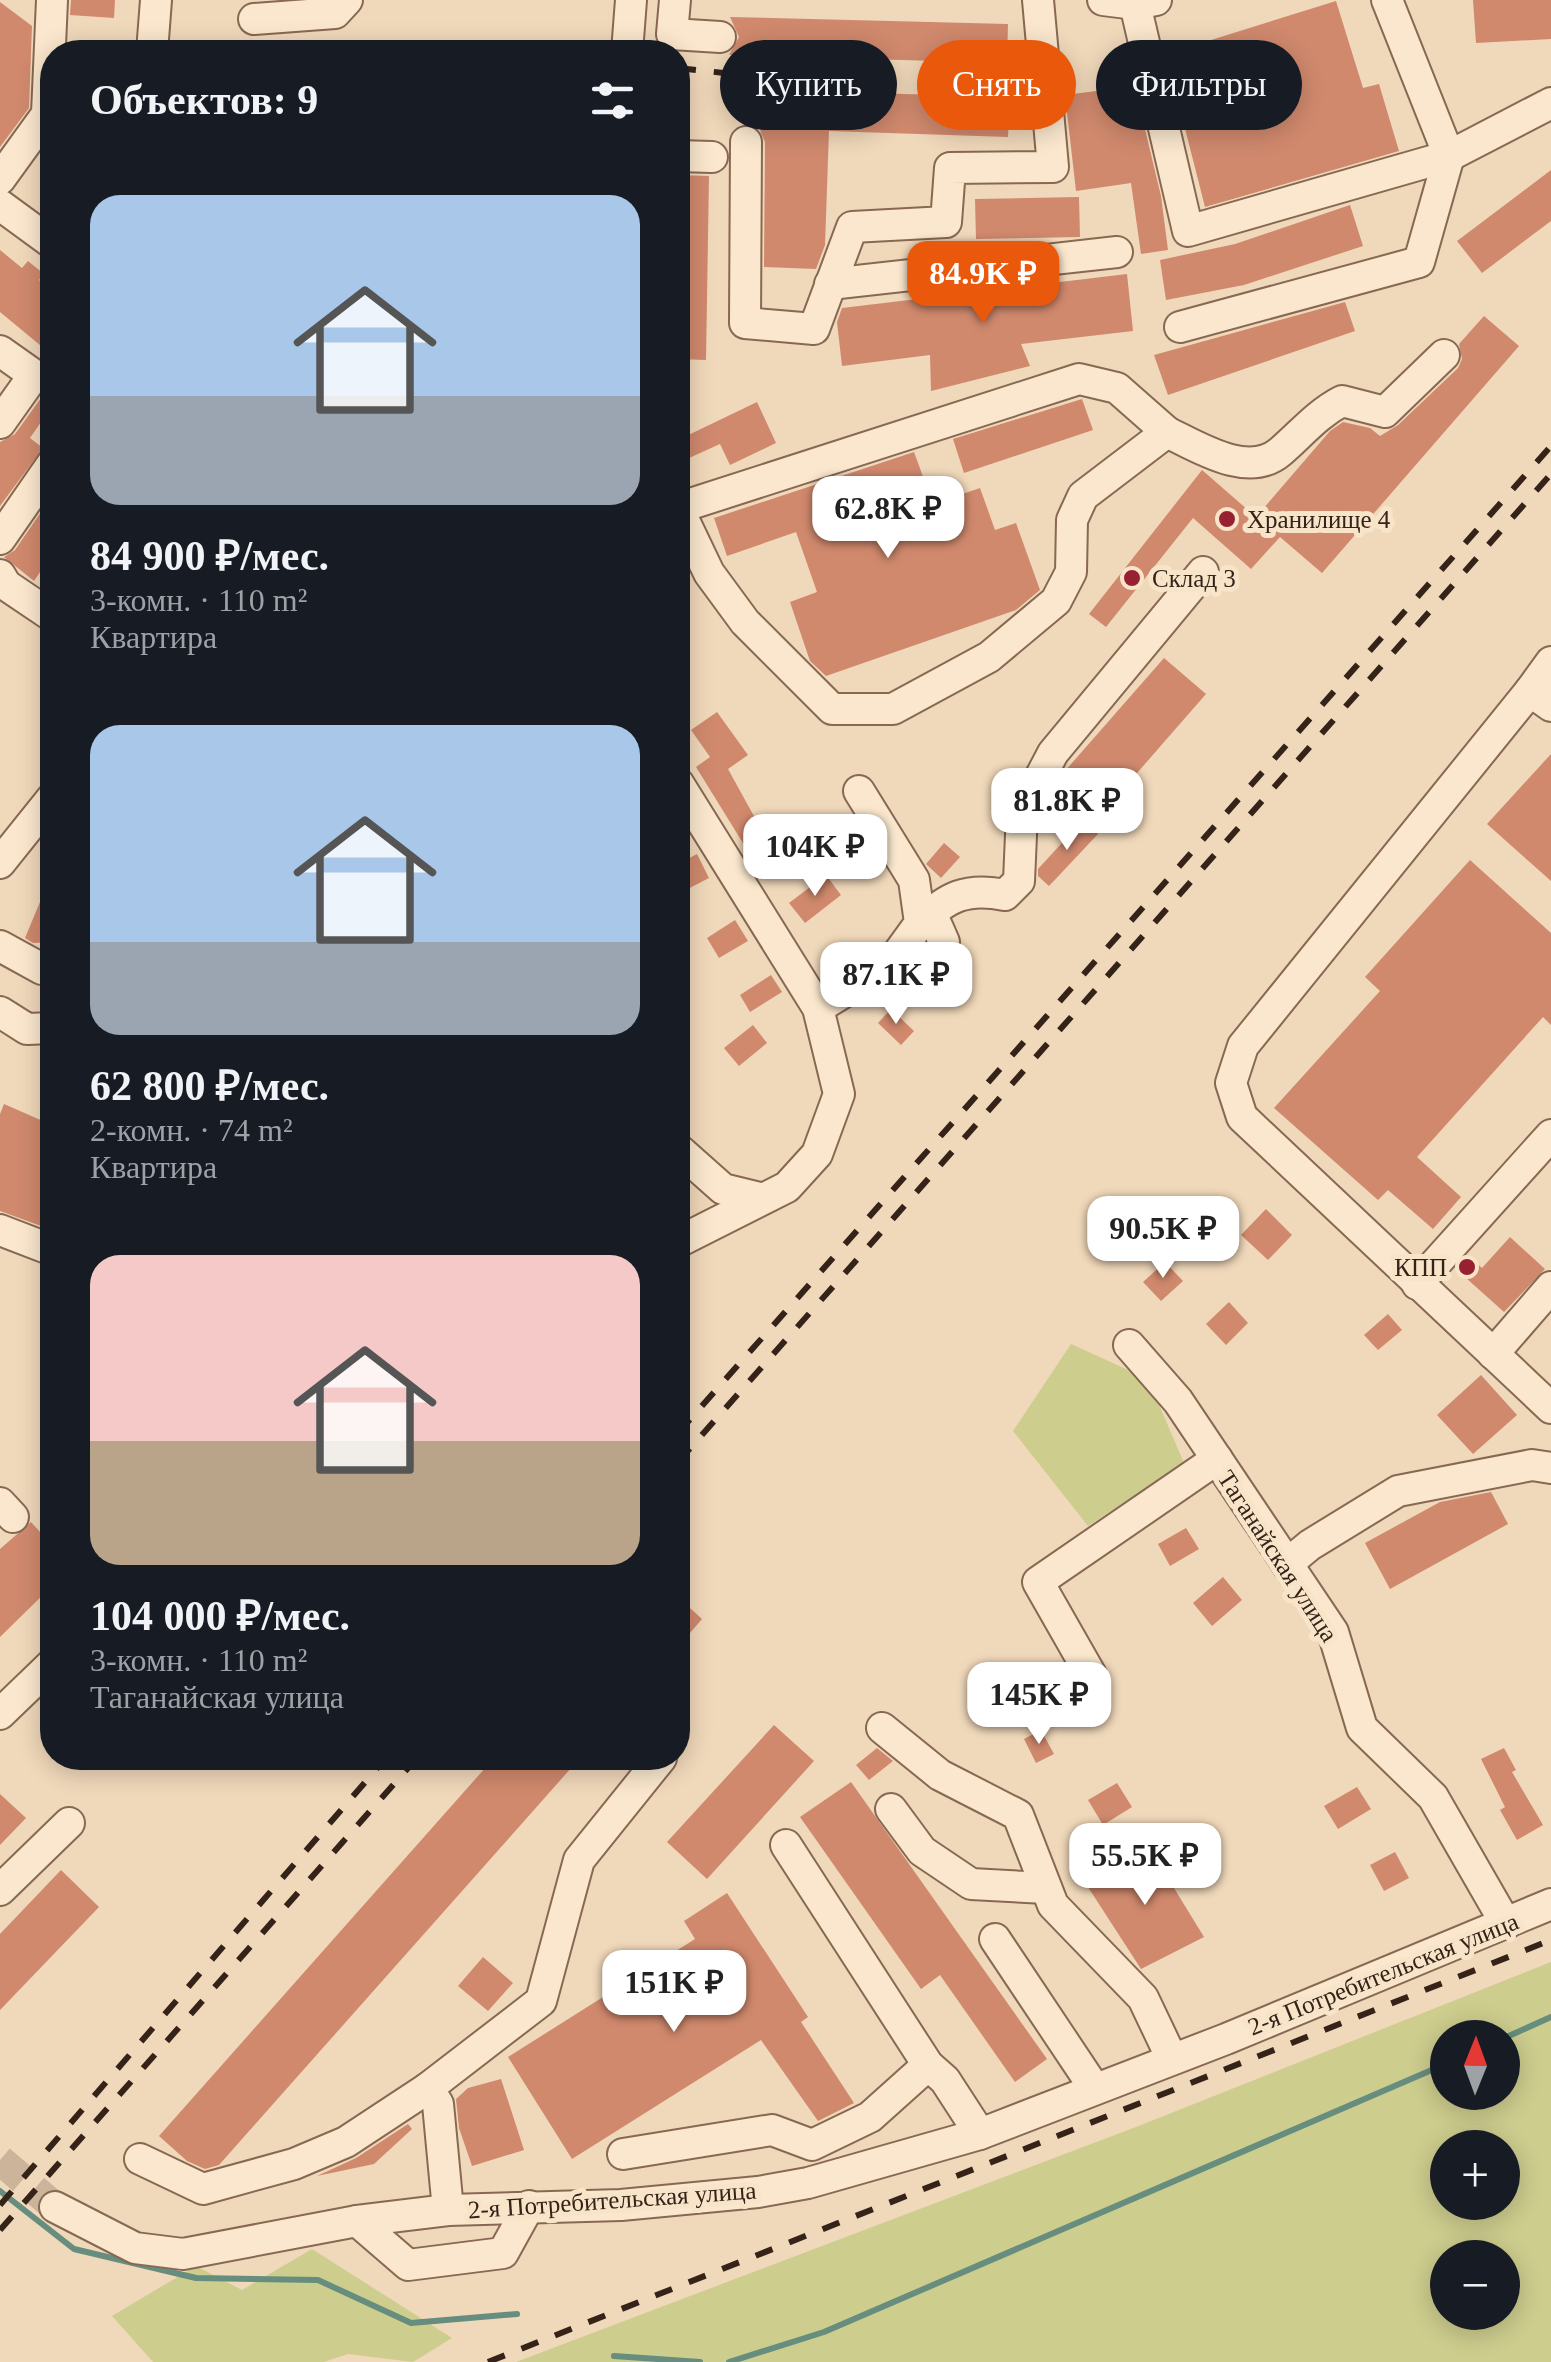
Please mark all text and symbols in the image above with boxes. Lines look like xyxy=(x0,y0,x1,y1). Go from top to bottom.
chip: Купить xyxy=(720,40,897,130)
chip: Снять xyxy=(917,40,1076,130)
chip: Фильтры xyxy=(1096,40,1302,130)
icon: filters xyxy=(585,73,640,128)
text: Объектов: 9 xyxy=(90,77,318,123)
pin: 84.9K ₽ xyxy=(891,241,1075,326)
text: 84.9K ₽ xyxy=(929,255,1037,291)
icon: home xyxy=(275,260,455,440)
pin: 62.8K ₽ xyxy=(796,476,980,561)
text: 62.8K ₽ xyxy=(834,490,942,526)
place label: Хранилище 4 xyxy=(1247,506,1391,533)
marker: Хранилище 4 xyxy=(1216,508,1238,530)
text: 84 900 ₽/мес. xyxy=(90,533,329,579)
place label: Склад 3 xyxy=(1152,565,1236,592)
marker: Склад 3 xyxy=(1121,567,1143,589)
text: 3-комн. · 110 m² xyxy=(90,582,307,618)
text: Квартира xyxy=(90,619,217,655)
pin: 81.8K ₽ xyxy=(975,768,1159,853)
text: 81.8K ₽ xyxy=(1013,782,1121,818)
icon: home xyxy=(275,790,455,970)
pin: 104K ₽ xyxy=(734,814,896,899)
text: 104K ₽ xyxy=(765,828,865,864)
pin: 87.1K ₽ xyxy=(804,942,988,1027)
text: 87.1K ₽ xyxy=(842,956,950,992)
text: 62 800 ₽/мес. xyxy=(90,1063,329,1109)
text: 2-комн. · 74 m² xyxy=(90,1112,292,1148)
text: Квартира xyxy=(90,1149,217,1185)
pin: 90.5K ₽ xyxy=(1071,1196,1255,1281)
text: 90.5K ₽ xyxy=(1109,1210,1217,1246)
place label: КПП xyxy=(1394,1254,1447,1281)
marker: КПП xyxy=(1456,1256,1478,1278)
icon: home xyxy=(275,1320,455,1500)
street label: Таганайская улица xyxy=(1213,1465,1343,1647)
text: 104 000 ₽/мес. xyxy=(90,1593,350,1639)
text: 3-комн. · 110 m² xyxy=(90,1642,307,1678)
pin: 145K ₽ xyxy=(958,1662,1120,1747)
text: 145K ₽ xyxy=(989,1676,1089,1712)
text: Таганайская улица xyxy=(90,1679,344,1715)
pin: 55.5K ₽ xyxy=(1053,1823,1237,1908)
text: 55.5K ₽ xyxy=(1091,1837,1199,1873)
street label: 2-я Потребительская улица xyxy=(1244,1907,1522,2041)
pin: 151K ₽ xyxy=(593,1950,755,2035)
text: 151K ₽ xyxy=(624,1964,724,2000)
north arrow xyxy=(1430,2020,1520,2110)
map controls xyxy=(1430,2020,1520,2330)
button: + xyxy=(1430,2130,1520,2220)
street label: 2-я Потребительская улица xyxy=(467,2176,757,2224)
button: − xyxy=(1430,2240,1520,2330)

